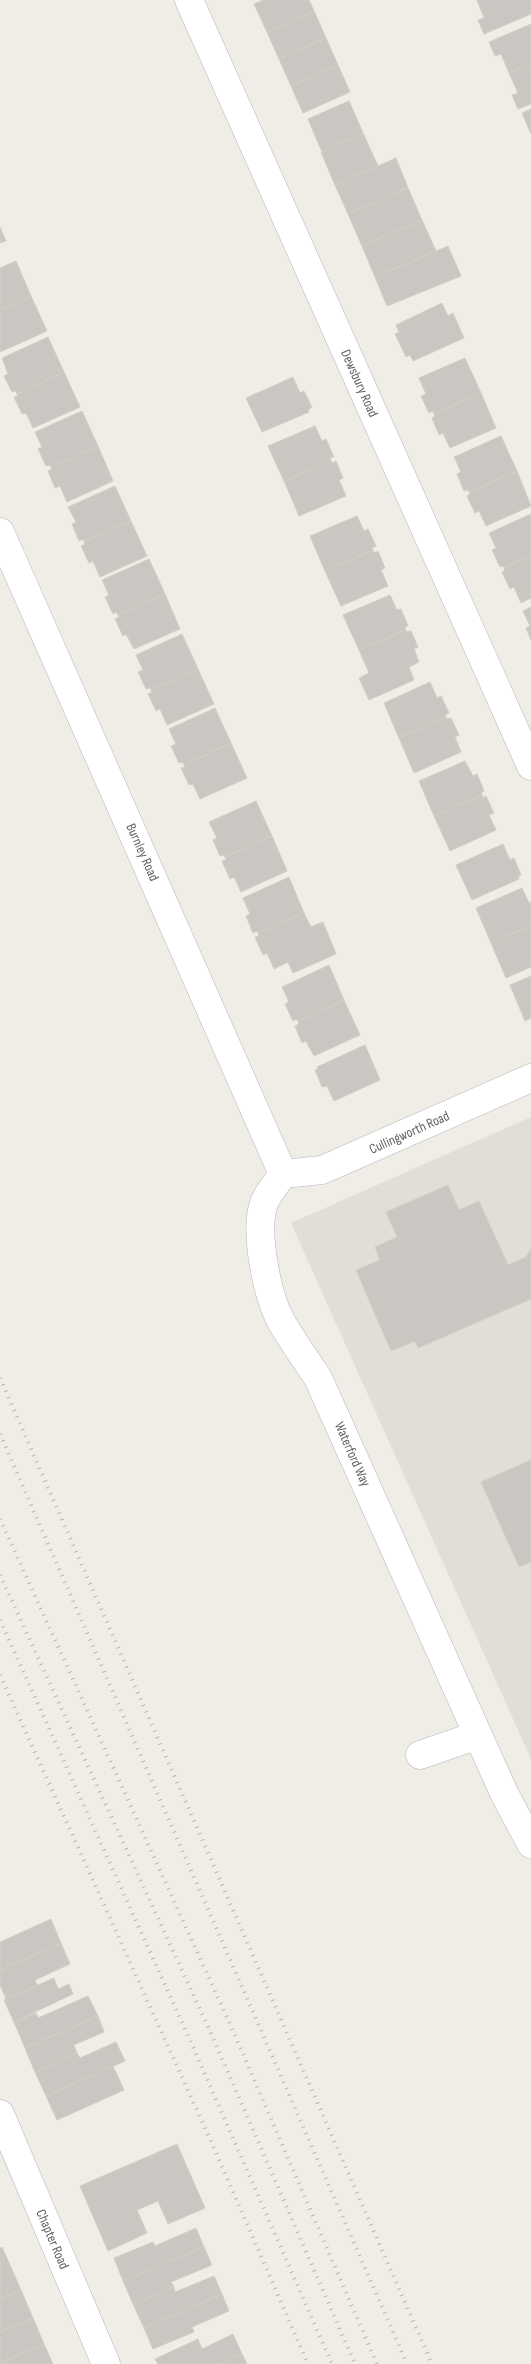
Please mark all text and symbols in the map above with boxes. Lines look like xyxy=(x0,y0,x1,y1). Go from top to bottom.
street label: Dewsbury Road xyxy=(337,347,382,420)
street label: Burnley Road xyxy=(122,821,163,884)
street label: Cullingworth Road xyxy=(367,1107,452,1158)
street label: Waterford Way xyxy=(331,1419,375,1490)
street label: Chapter Road xyxy=(32,2207,73,2272)

